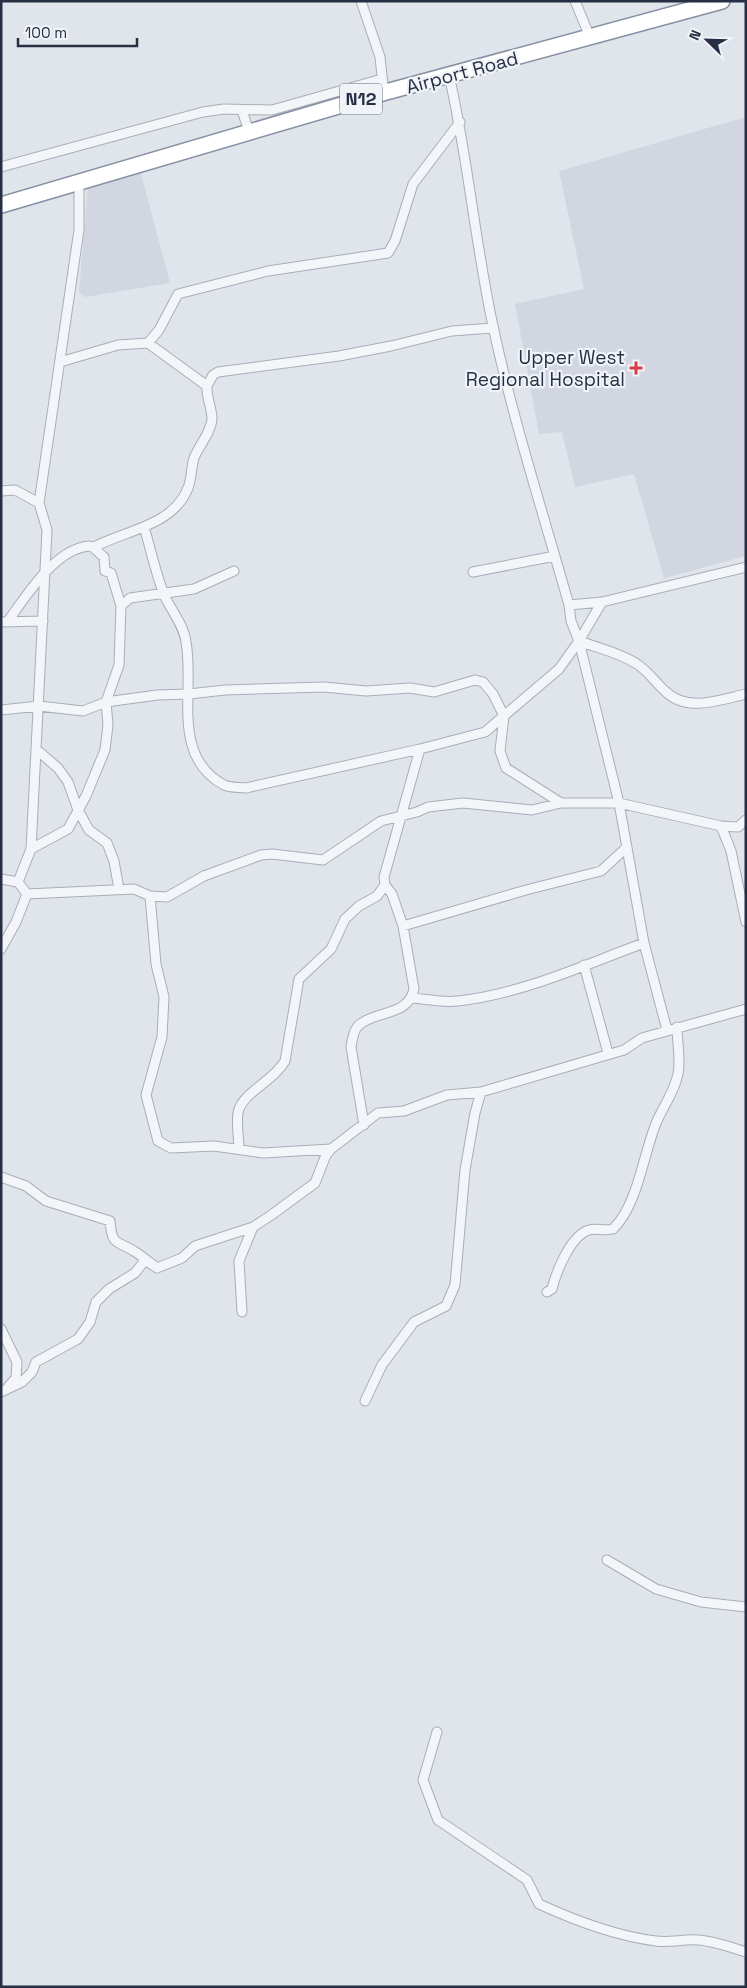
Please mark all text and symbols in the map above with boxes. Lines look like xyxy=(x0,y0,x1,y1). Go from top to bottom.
scale bar xyxy=(18,15,136,47)
north arrow xyxy=(682,15,732,65)
text: 100 m xyxy=(25,23,67,42)
text: N xyxy=(685,27,705,43)
street label: Airport Road xyxy=(403,46,521,99)
road number: N12 xyxy=(340,84,382,115)
place label: Upper West Regional Hospital xyxy=(466,345,625,392)
marker: Upper West Regional Hospital xyxy=(629,361,643,375)

